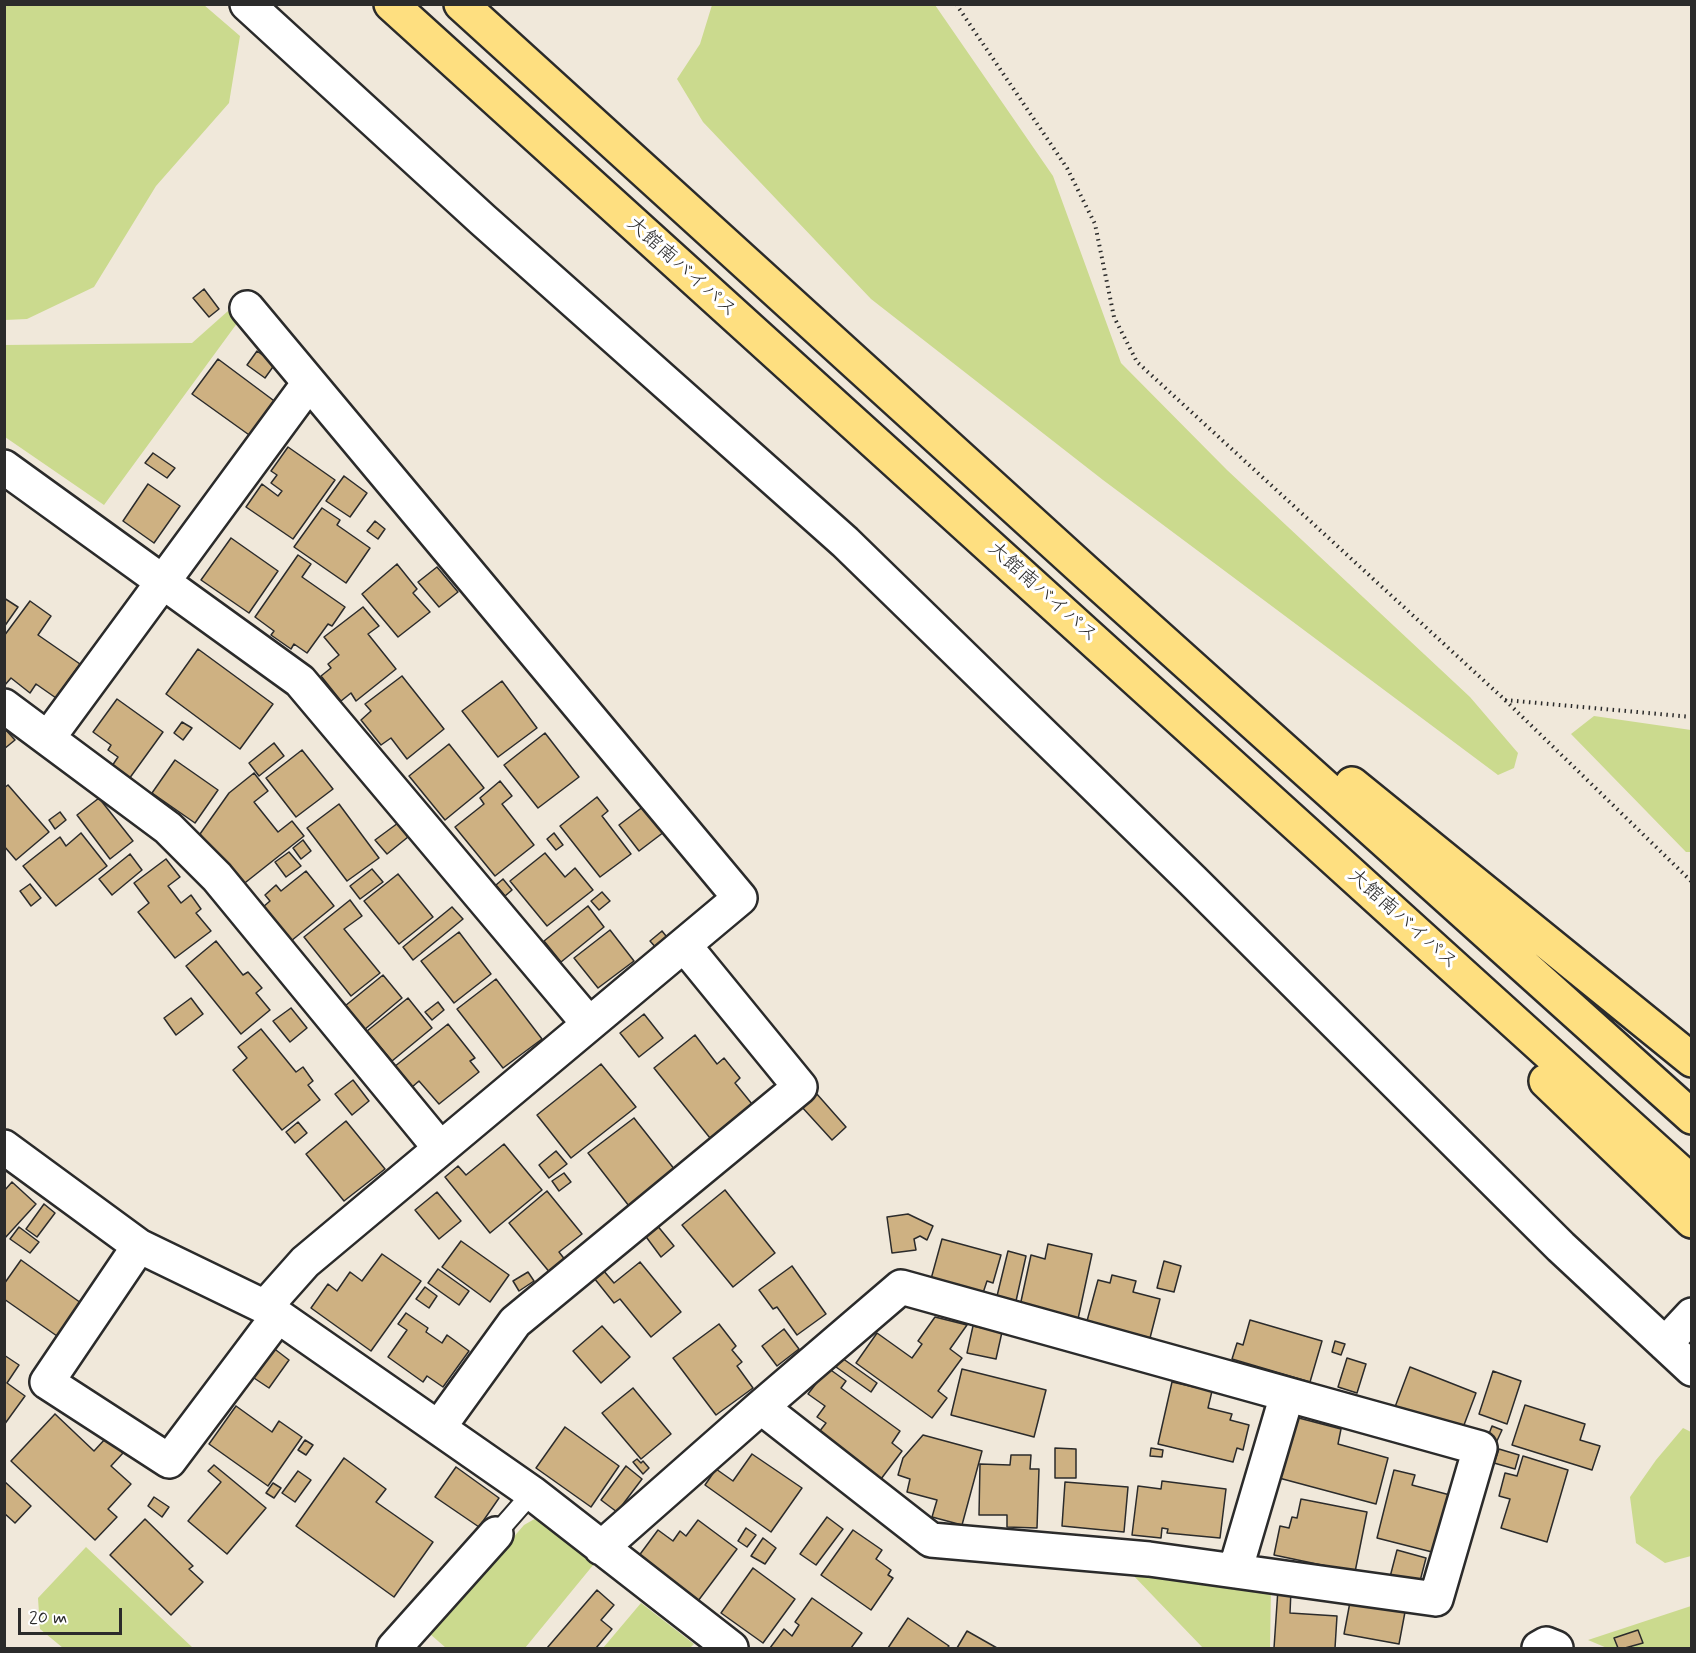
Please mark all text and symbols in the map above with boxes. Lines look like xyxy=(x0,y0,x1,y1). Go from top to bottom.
street label: 大館南バイパス xyxy=(621,212,741,324)
street label: 大館南バイパス xyxy=(982,537,1102,649)
street label: 大館南バイパス xyxy=(1342,864,1462,976)
scale bar xyxy=(21,1596,124,1634)
text: 20 m xyxy=(29,1606,67,1630)

